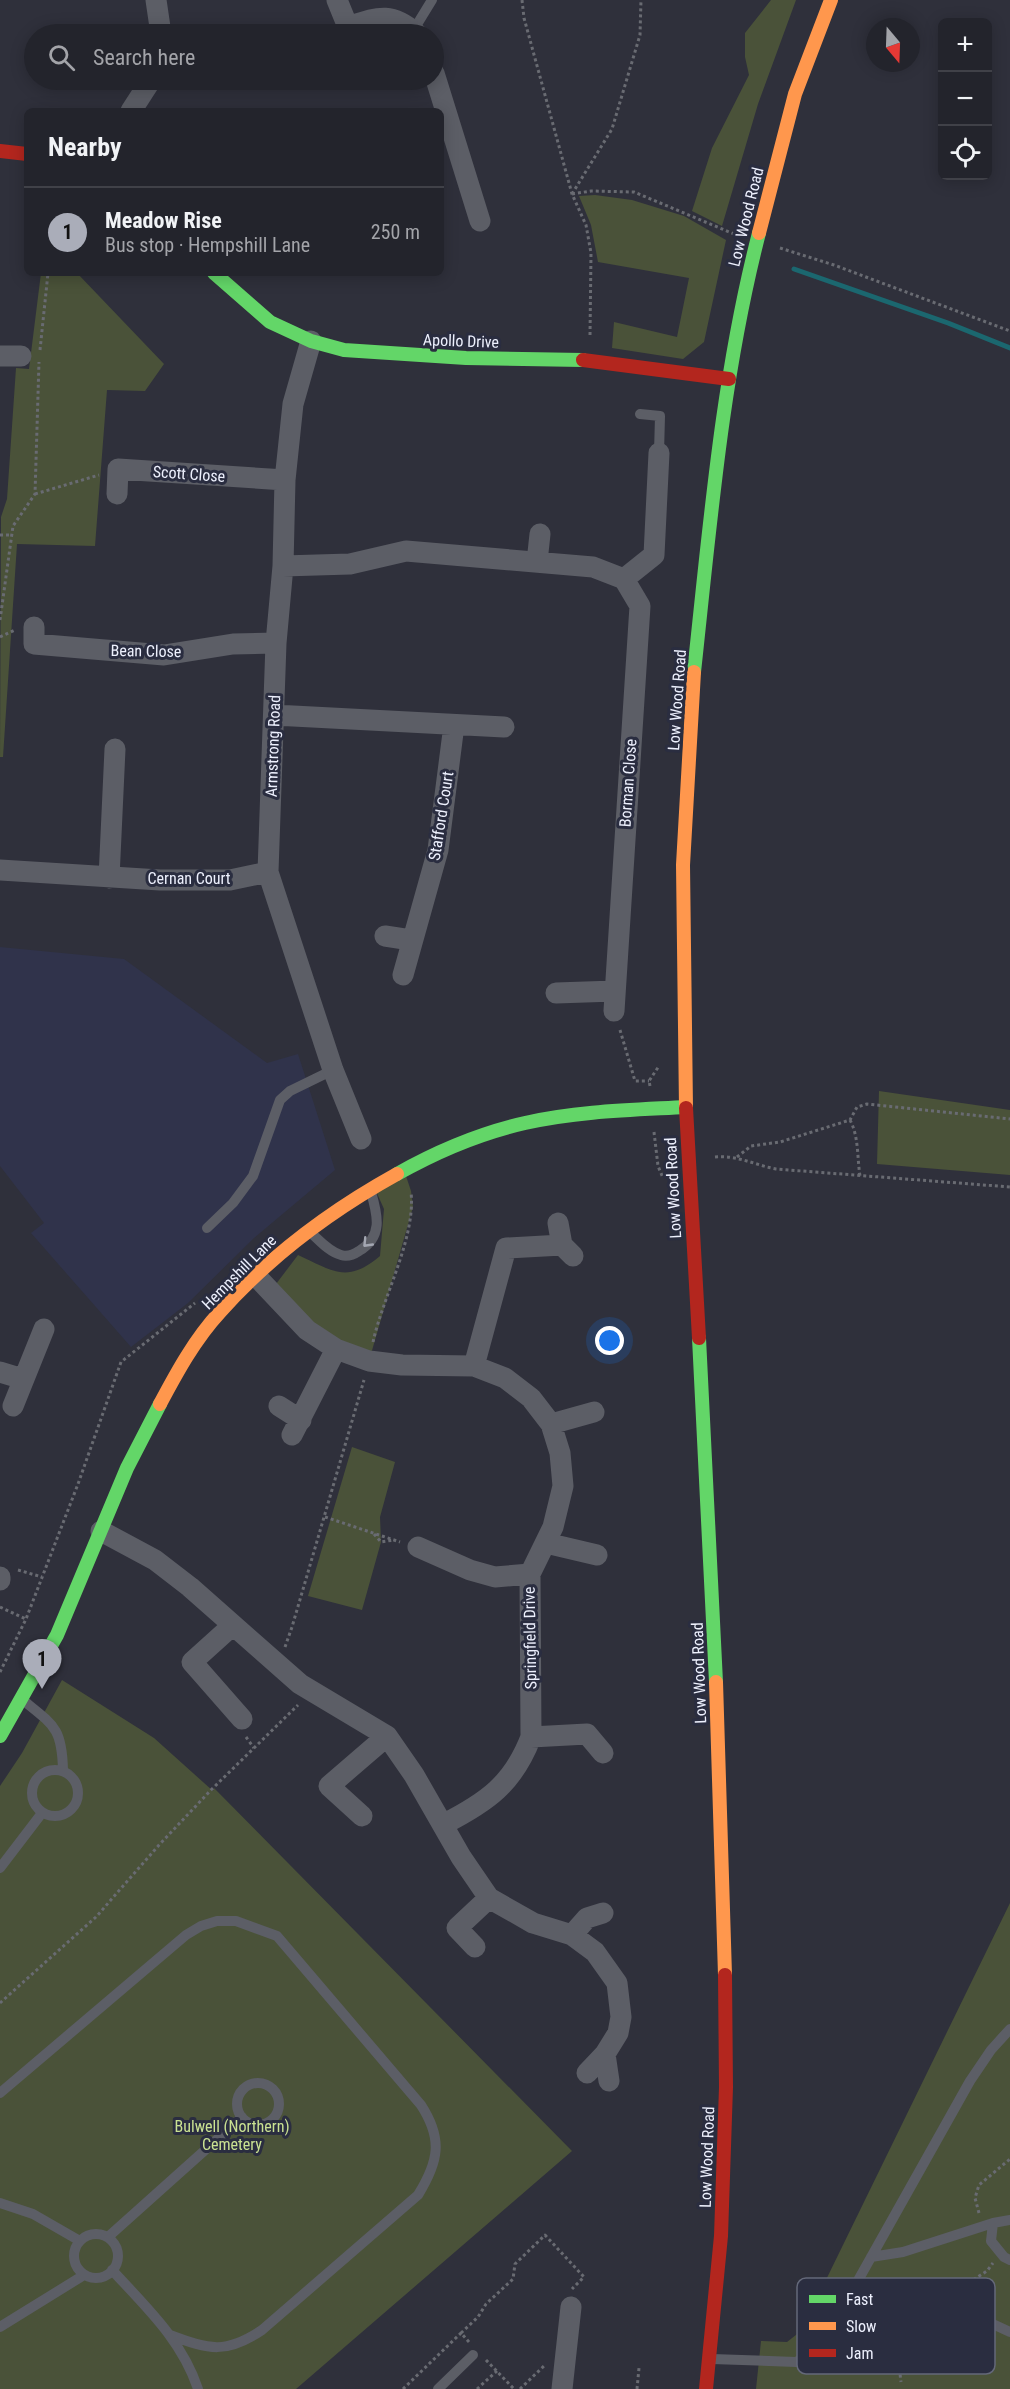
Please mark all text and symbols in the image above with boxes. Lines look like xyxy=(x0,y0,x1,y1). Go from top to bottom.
north arrow xyxy=(866,18,920,72)
map controls xyxy=(938,18,992,180)
button: + xyxy=(938,18,992,72)
search box xyxy=(24,24,444,90)
icon: search xyxy=(45,41,78,74)
text: Search here xyxy=(93,45,195,70)
button: − xyxy=(938,72,992,126)
button: locate xyxy=(938,126,992,180)
text: Nearby xyxy=(48,132,122,162)
street label: Low Wood Road xyxy=(725,165,767,269)
text: Meadow Rise xyxy=(105,208,222,233)
text: 1 xyxy=(62,220,73,244)
text: 250 m xyxy=(371,220,420,244)
text: Bus stop · Hempshill Lane xyxy=(105,233,310,257)
street label: Apollo Drive xyxy=(423,330,499,352)
street label: Scott Close xyxy=(152,462,226,486)
street label: Bean Close xyxy=(110,641,182,661)
street label: Low Wood Road xyxy=(664,649,690,751)
street label: Armstrong Road xyxy=(262,695,284,797)
street label: Borman Close xyxy=(615,738,641,828)
street label: Stafford Court xyxy=(425,770,457,862)
street label: Cernan Court xyxy=(147,869,231,888)
street label: Low Wood Road xyxy=(661,1137,685,1239)
street label: Hempshill Lane xyxy=(198,1231,280,1313)
one-way arrow xyxy=(363,1236,374,1247)
your location xyxy=(595,1326,624,1355)
street label: Springfield Drive xyxy=(520,1586,540,1690)
street label: Low Wood Road xyxy=(688,1622,710,1724)
pin: 1 xyxy=(22,1640,62,1689)
street label: Low Wood Road xyxy=(696,2106,718,2208)
park label: Bulwell (Northern) Cemetery xyxy=(175,2117,289,2154)
legend xyxy=(797,2278,995,2374)
text: Fast xyxy=(846,2290,873,2309)
text: Slow xyxy=(846,2317,876,2336)
text: Jam xyxy=(846,2344,873,2363)

